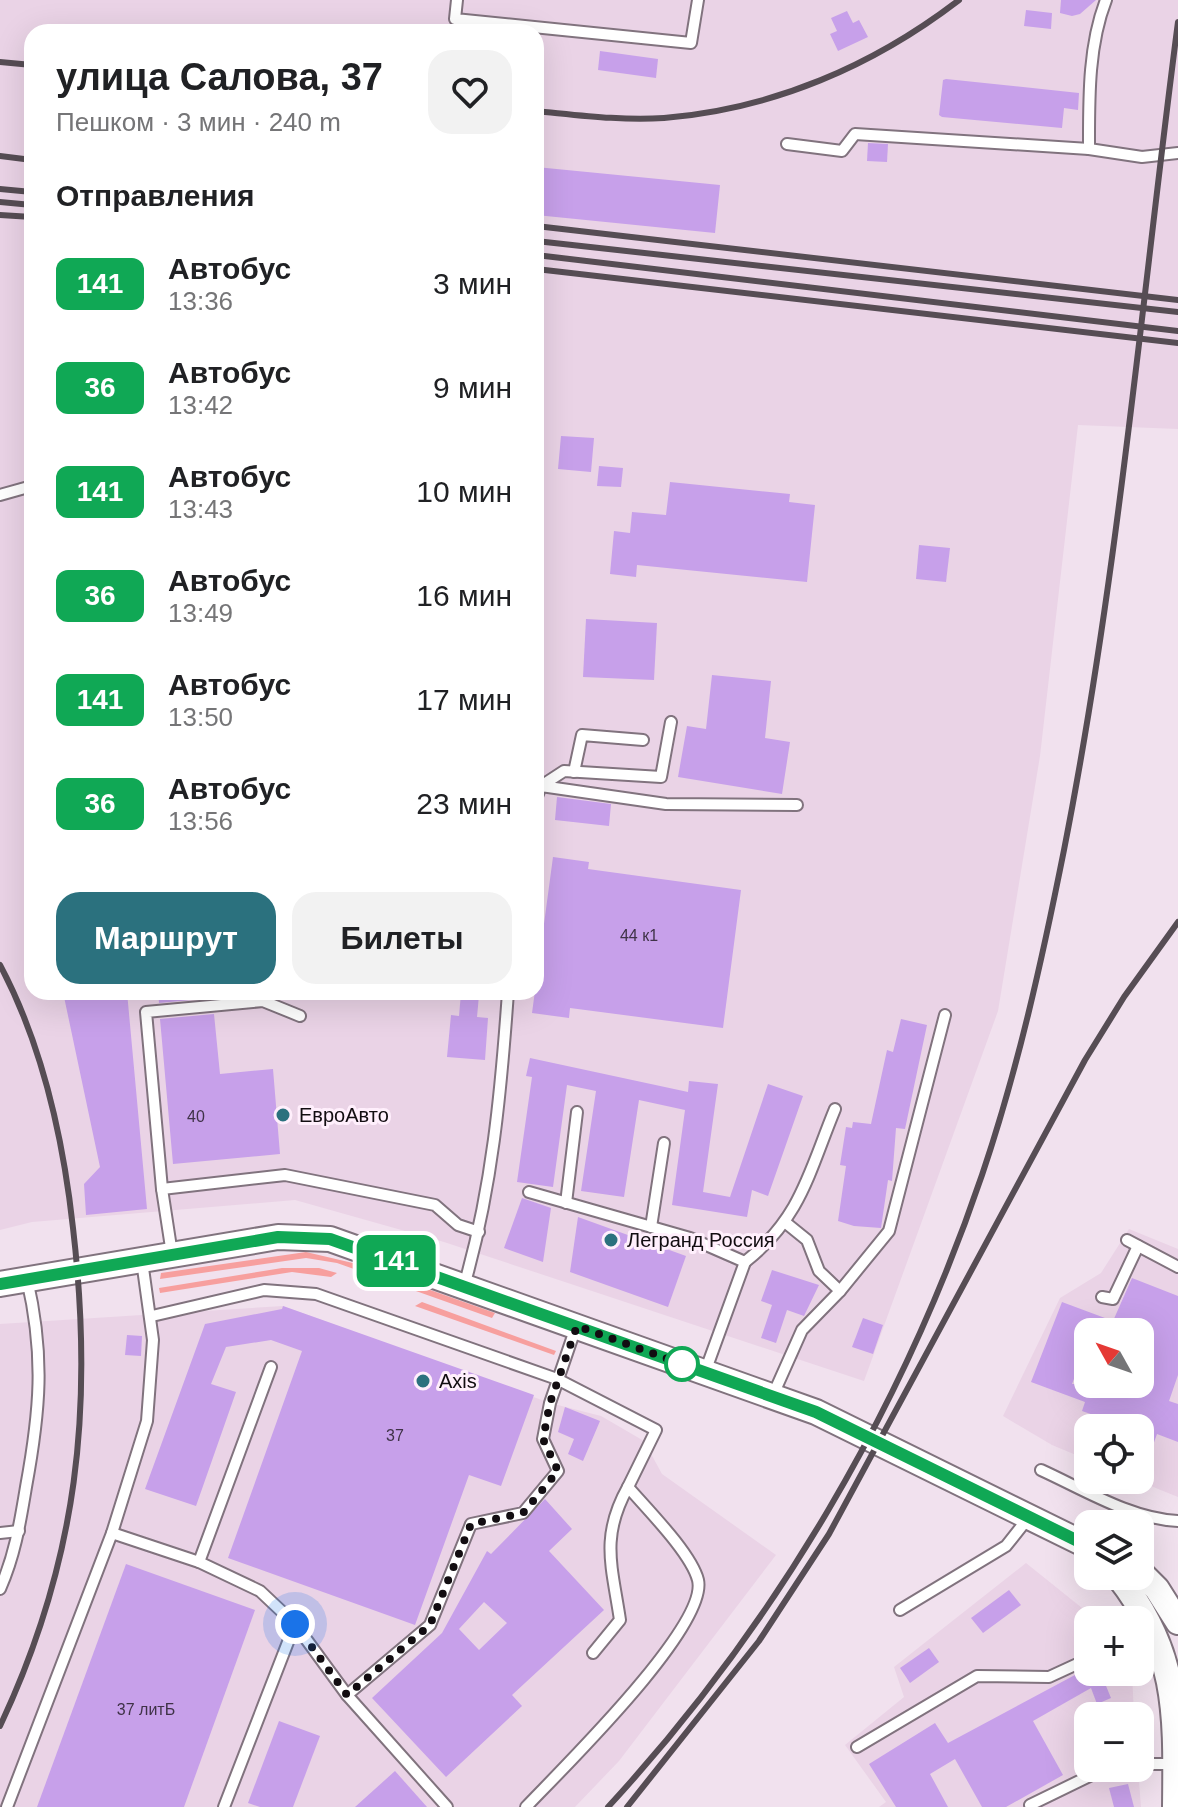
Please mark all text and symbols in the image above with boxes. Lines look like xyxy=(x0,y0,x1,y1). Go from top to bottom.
button: heart xyxy=(428,50,512,134)
text: улица Салова, 37 xyxy=(56,56,383,98)
text: Пешком · 3 мин · 240 m xyxy=(56,107,341,137)
text: Отправления xyxy=(56,179,255,212)
text: Автобус xyxy=(168,252,291,285)
text: 3 мин xyxy=(433,267,512,300)
text: 141 xyxy=(77,268,123,299)
text: 13:36 xyxy=(168,286,233,316)
text: Автобус xyxy=(168,356,291,389)
text: 9 мин xyxy=(433,371,512,404)
text: 36 xyxy=(84,372,116,403)
text: 13:42 xyxy=(168,390,233,420)
text: Автобус xyxy=(168,460,291,493)
text: 10 мин xyxy=(416,475,512,508)
text: 141 xyxy=(77,476,123,507)
text: 13:43 xyxy=(168,494,233,524)
text: Автобус xyxy=(168,564,291,597)
text: 16 мин xyxy=(416,579,512,612)
text: 36 xyxy=(84,580,116,611)
text: 13:49 xyxy=(168,598,233,628)
text: Автобус xyxy=(168,668,291,701)
text: 17 мин xyxy=(416,683,512,716)
text: 141 xyxy=(77,684,123,715)
text: 13:50 xyxy=(168,702,233,732)
text: Автобус xyxy=(168,772,291,805)
text: 23 мин xyxy=(416,787,512,820)
text: 36 xyxy=(84,788,116,819)
text: 13:56 xyxy=(168,806,233,836)
button: Маршрут xyxy=(56,892,276,984)
button: Билеты xyxy=(292,892,512,984)
house number: 44 к1 xyxy=(620,927,658,944)
place label: ЕвроАвто xyxy=(299,1104,389,1126)
marker: ЕвроАвто xyxy=(274,1106,292,1124)
house number: 40 xyxy=(187,1108,205,1125)
place label: Легранд Россия xyxy=(627,1229,775,1251)
marker: Легранд Россия xyxy=(602,1231,620,1249)
line badge: 141 xyxy=(350,1235,442,1287)
text: 141 xyxy=(373,1245,419,1276)
north arrow xyxy=(1074,1318,1154,1398)
map controls xyxy=(1074,1318,1154,1782)
unlabelled marker xyxy=(665,1347,699,1381)
place label: Axis xyxy=(439,1370,477,1392)
marker: Axis xyxy=(414,1372,432,1390)
button: locate xyxy=(1074,1414,1154,1494)
house number: 37 xyxy=(386,1427,404,1444)
button: layers xyxy=(1074,1510,1154,1590)
your location xyxy=(275,1604,315,1644)
button: + xyxy=(1074,1606,1154,1686)
house number: 37 литБ xyxy=(117,1701,175,1718)
button: − xyxy=(1074,1702,1154,1782)

